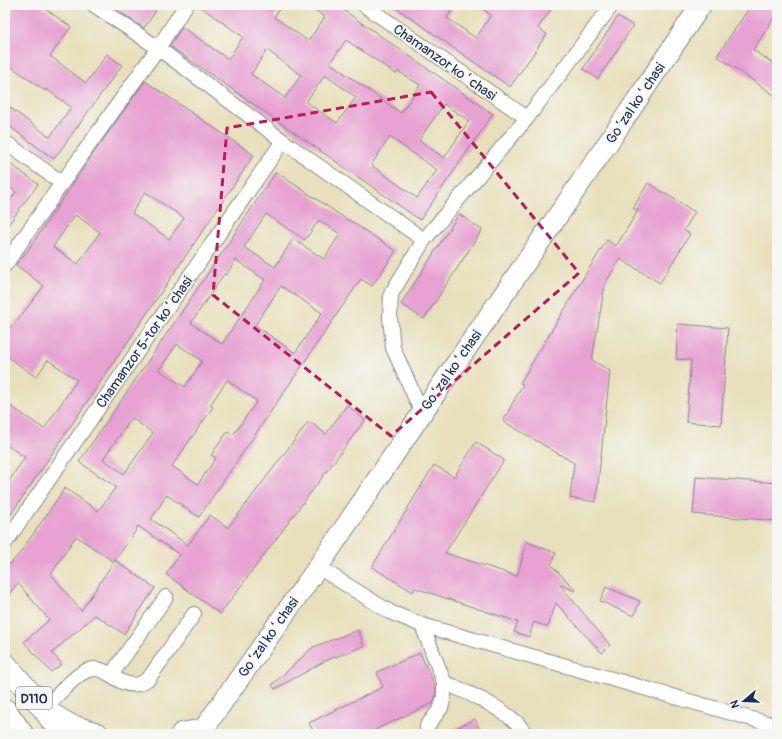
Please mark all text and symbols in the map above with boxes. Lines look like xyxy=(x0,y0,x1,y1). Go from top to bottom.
street label: Chamanzor koʻchasi xyxy=(390,21,500,105)
street label: Goʻzal koʻchasi xyxy=(602,59,669,147)
street label: Chamanzor 5-tor koʻchasi xyxy=(93,273,197,411)
street label: Goʻzal koʻchasi xyxy=(418,327,486,414)
street label: Goʻzal koʻchasi xyxy=(235,594,303,681)
north arrow xyxy=(724,681,764,721)
road number: D110 xyxy=(16,687,52,709)
text: N xyxy=(727,698,742,710)

